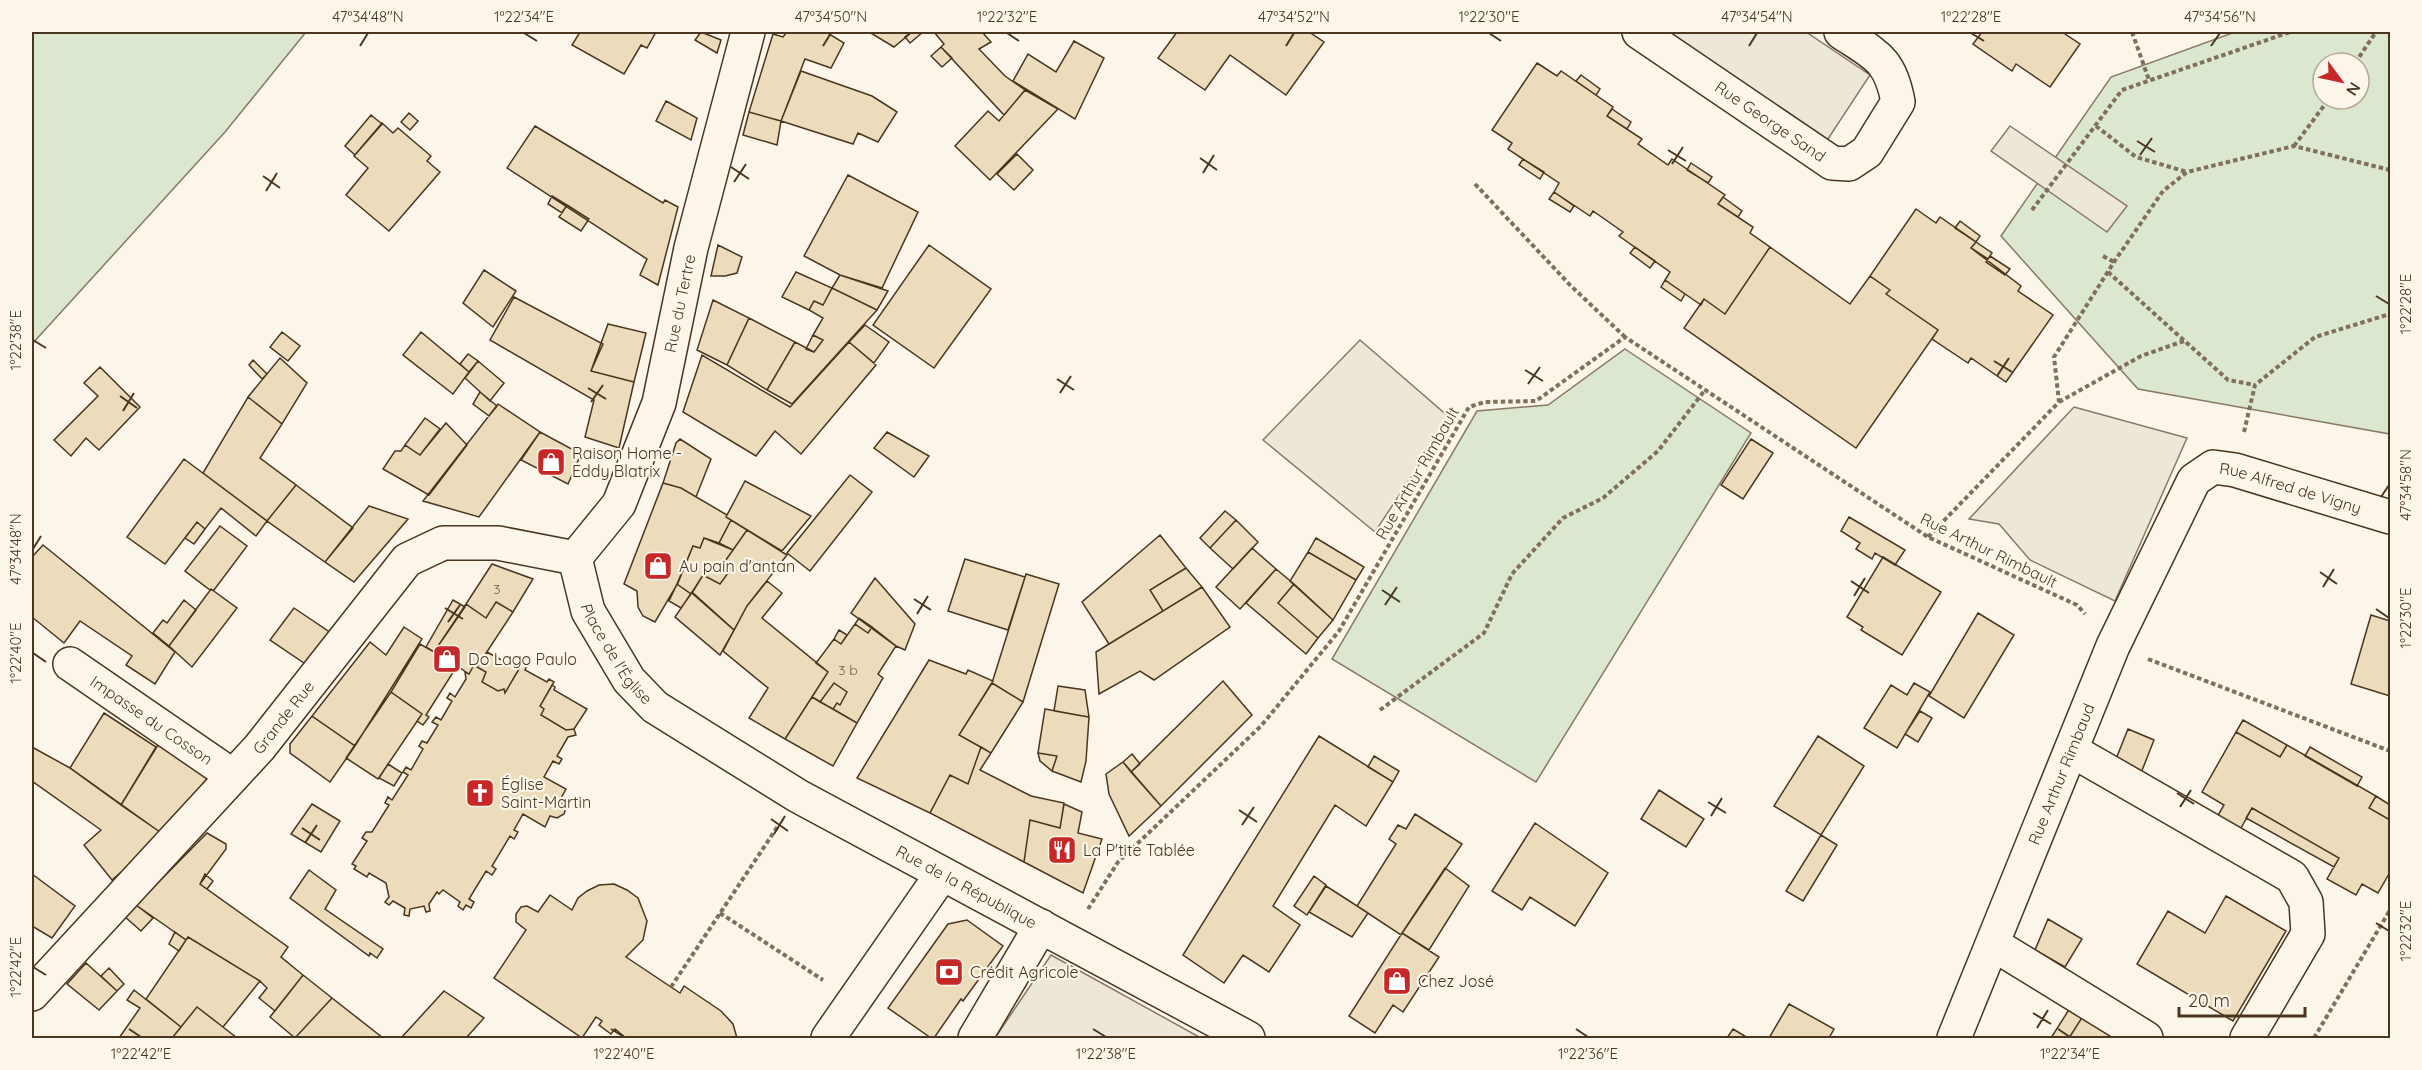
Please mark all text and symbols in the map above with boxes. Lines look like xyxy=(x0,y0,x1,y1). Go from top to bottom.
text: 47°34'48"N xyxy=(332,7,404,26)
text: 1°22'34"E xyxy=(494,7,554,26)
text: 47°34'50"N xyxy=(795,7,867,26)
text: 1°22'32"E xyxy=(977,7,1037,26)
text: 47°34'52"N xyxy=(1258,7,1330,26)
text: 1°22'30"E xyxy=(1458,7,1520,26)
text: 47°34'54"N xyxy=(1721,7,1793,26)
text: 1°22'28"E xyxy=(1941,7,2001,26)
text: 47°34'56"N xyxy=(2184,7,2256,26)
north arrow xyxy=(2311,51,2371,111)
street label: Rue George Sand xyxy=(1711,77,1830,166)
text: N xyxy=(2342,79,2365,100)
street label: Rue du Tertre xyxy=(660,252,699,354)
text: 1°22'28"E xyxy=(2396,274,2415,334)
text: 1°22'38"E xyxy=(6,310,25,370)
street label: Rue Arthur Rimbault xyxy=(1371,403,1463,543)
place label: Raison Home - Eddy Blatrix xyxy=(572,443,682,481)
shop icon: Raison Home - Eddy Blatrix xyxy=(535,446,567,478)
text: 47°34'58"N xyxy=(2396,449,2415,521)
street label: Rue Alfred de Vigny xyxy=(2218,458,2364,518)
street label: Rue Arthur Rimbault xyxy=(1917,508,2061,592)
text: 47°34'48"N xyxy=(6,513,25,585)
shop icon: Au pain d'antan xyxy=(642,550,674,582)
place label: Au pain d'antan xyxy=(679,556,795,576)
house number: 3 xyxy=(493,580,501,598)
text: 1°22'30"E xyxy=(2396,587,2415,649)
street label: Place de l'Église xyxy=(577,602,657,708)
text: 1°22'40"E xyxy=(6,622,25,684)
shop icon: Do Lago Paulo xyxy=(431,643,463,675)
place label: Do Lago Paulo xyxy=(468,649,577,669)
house number: 3 b xyxy=(838,661,858,679)
street label: Impasse du Cosson xyxy=(87,671,217,769)
street label: Grande Rue xyxy=(248,676,318,758)
street label: Rue Arthur Rimbaud xyxy=(2024,700,2099,847)
place label: Église Saint-Martin xyxy=(501,774,591,812)
church icon: Église Saint-Martin xyxy=(464,777,496,809)
restaurant icon: La P'tite Tablée xyxy=(1046,834,1078,866)
place label: La P'tite Tablée xyxy=(1083,840,1195,860)
street label: Rue de la République xyxy=(892,841,1040,933)
text: 1°22'32"E xyxy=(2396,901,2415,961)
text: 1°22'42"E xyxy=(6,937,25,997)
bank icon: Crédit Agricole xyxy=(933,956,965,988)
place label: Crédit Agricole xyxy=(970,962,1079,982)
shop icon: Chez José xyxy=(1381,965,1413,997)
place label: Chez José xyxy=(1418,971,1494,991)
scale bar xyxy=(2179,980,2305,1018)
text: 20 m xyxy=(2188,989,2230,1012)
text: 1°22'42"E xyxy=(111,1044,171,1063)
text: 1°22'40"E xyxy=(593,1044,655,1063)
text: 1°22'38"E xyxy=(1076,1044,1136,1063)
text: 1°22'36"E xyxy=(1558,1044,1618,1063)
text: 1°22'34"E xyxy=(2040,1044,2100,1063)

